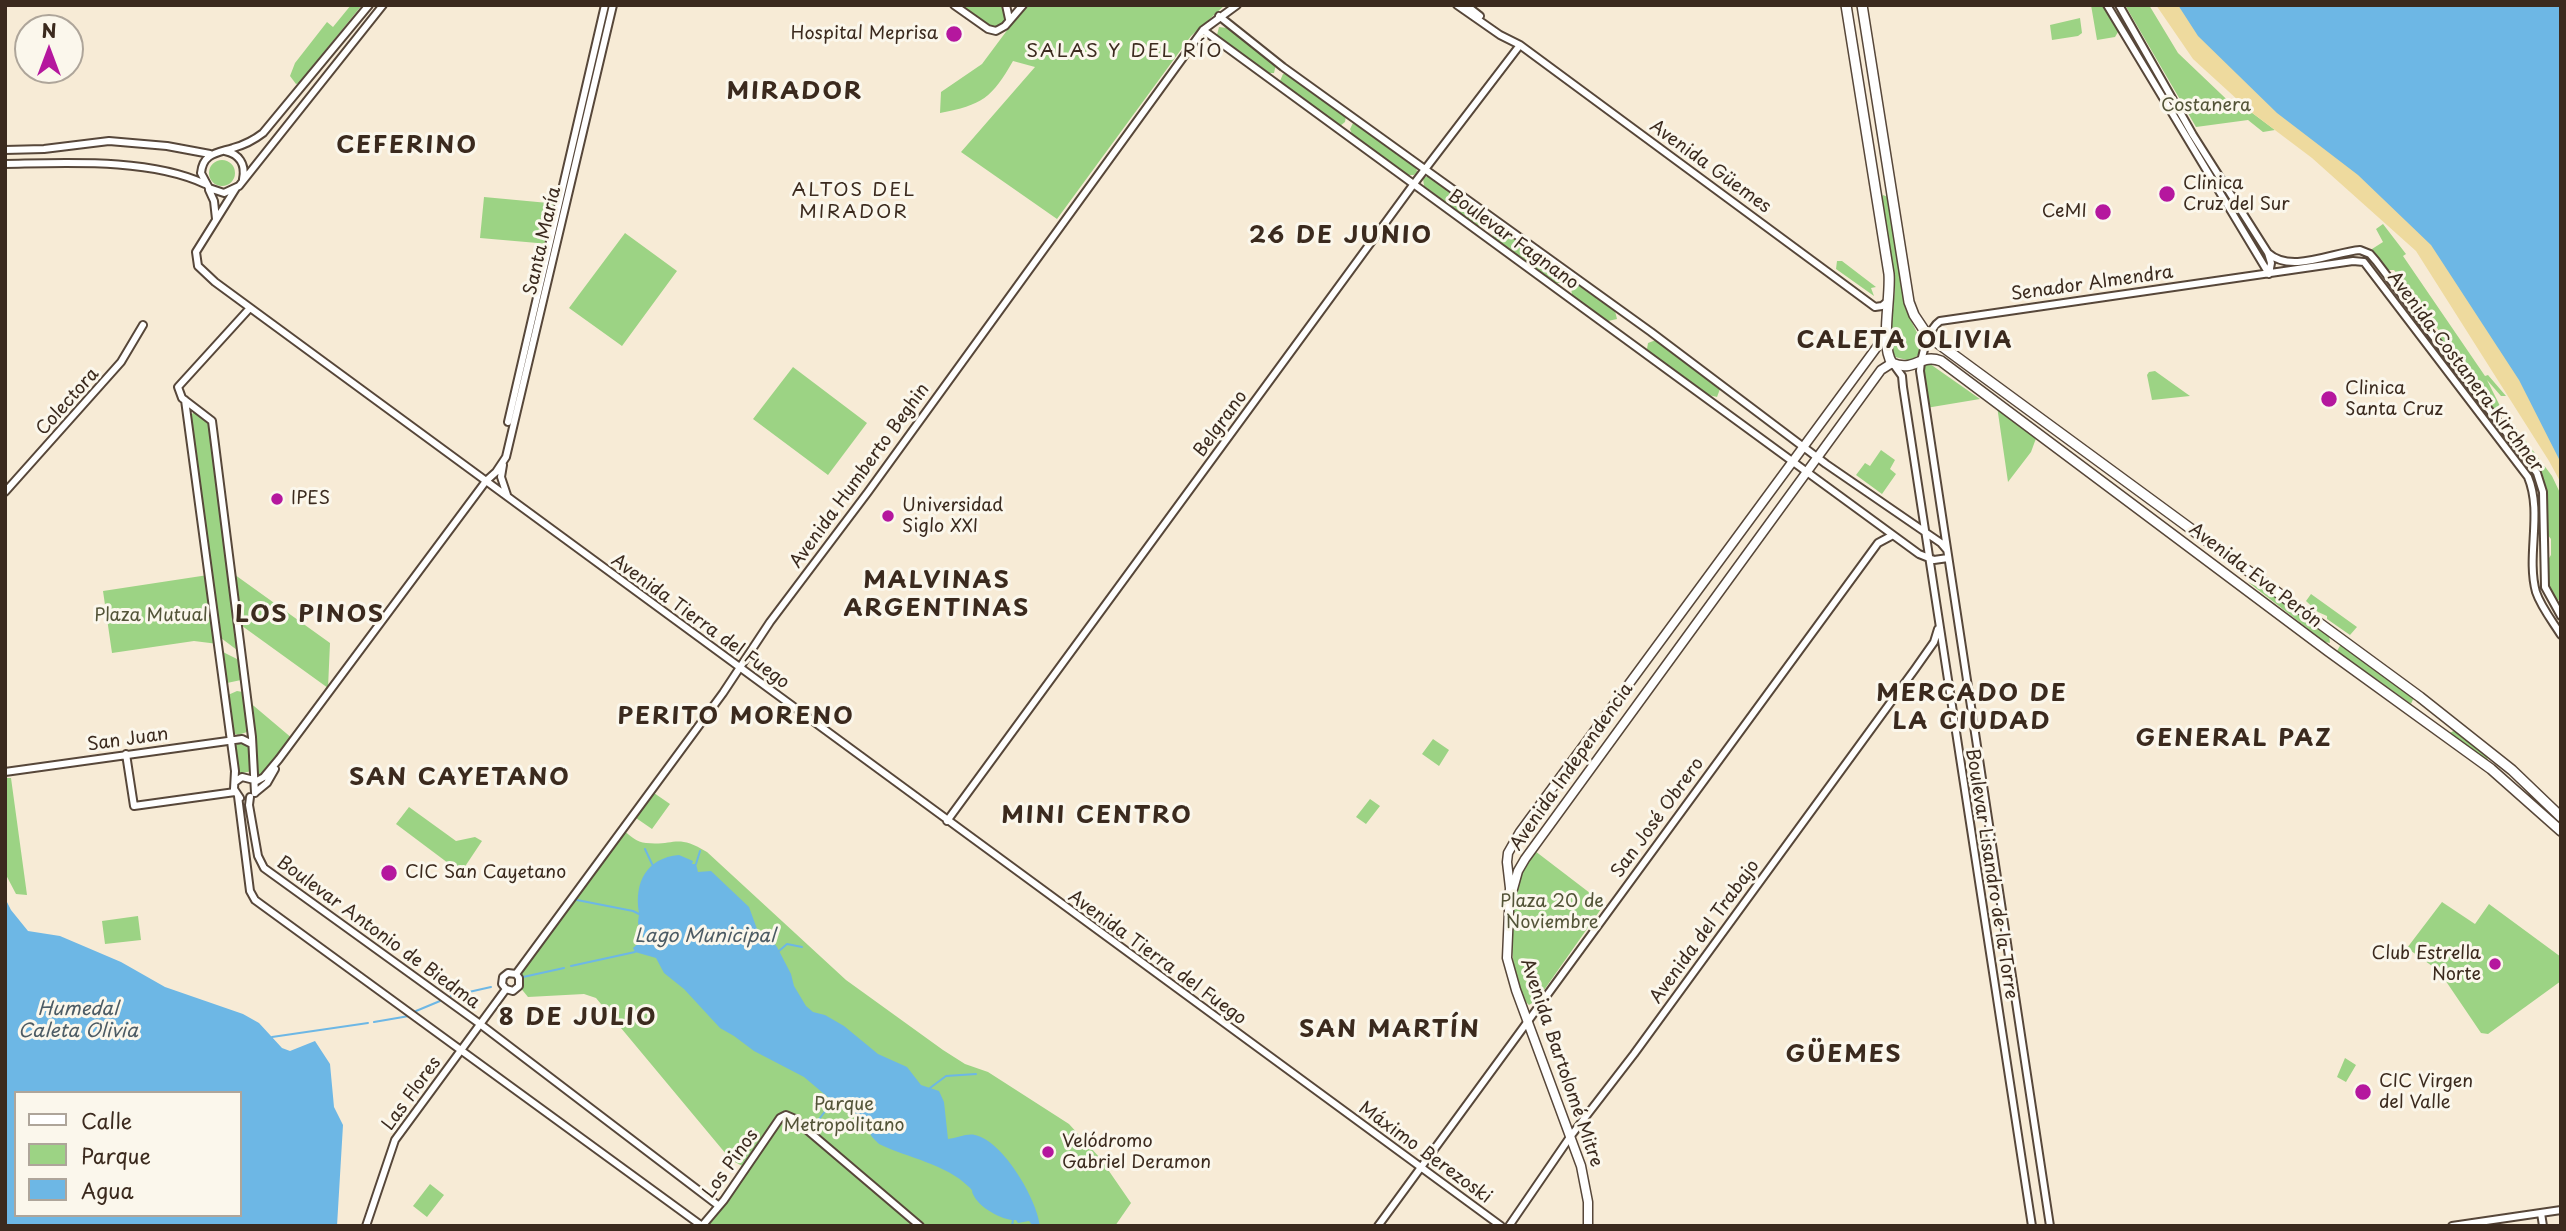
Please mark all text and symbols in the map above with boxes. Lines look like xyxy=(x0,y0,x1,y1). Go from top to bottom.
north arrow xyxy=(14,14,84,84)
text: N xyxy=(41,16,57,44)
place label: Hospital Meprisa xyxy=(791,23,938,45)
marker: Hospital Meprisa xyxy=(944,24,964,44)
district label: SALAS Y DEL RÍO xyxy=(1028,41,1222,63)
district label: MIRADOR xyxy=(730,78,860,106)
park label: Costanera xyxy=(2161,95,2251,117)
street label: Avenida Güemes xyxy=(1645,116,1775,218)
district label: CEFERINO xyxy=(338,132,476,160)
place label: Clinica Cruz del Sur xyxy=(2183,173,2290,216)
district label: ALTOS DEL MIRADOR xyxy=(793,180,915,224)
marker: Clinica Cruz del Sur xyxy=(2157,184,2177,204)
street label: Santa María xyxy=(520,185,566,297)
street label: Boulevar Fagnano xyxy=(1444,186,1582,294)
place label: CeMI xyxy=(2042,201,2087,223)
marker: CeMI xyxy=(2093,202,2113,222)
district label: 26 DE JUNIO xyxy=(1251,222,1431,250)
street label: Senador Almendra xyxy=(2009,262,2175,306)
street label: Avenida Costanera Kirchner xyxy=(2383,268,2547,476)
district label: CALETA OLIVIA xyxy=(1800,327,2010,355)
street label: Colectora xyxy=(32,364,104,440)
place label: Clinica Santa Cruz xyxy=(2345,378,2443,420)
street label: Avenida Humberto Beghin xyxy=(786,379,934,573)
street label: Belgrano xyxy=(1190,387,1252,461)
marker: Clinica Santa Cruz xyxy=(2319,389,2339,409)
place label: IPES xyxy=(291,488,330,510)
marker: IPES xyxy=(269,491,285,507)
place label: Universidad Siglo XXI xyxy=(902,495,1003,538)
marker: Universidad Siglo XXI xyxy=(880,508,896,524)
street label: Avenida Eva Perón xyxy=(2184,519,2326,633)
street label: Avenida Tierra del Fuego xyxy=(607,550,793,694)
district label: MALVINAS ARGENTINAS xyxy=(845,567,1029,623)
district label: LOS PINOS xyxy=(236,601,384,629)
park label: Plaza Mutual xyxy=(94,605,208,627)
street label: Avenida Independencia xyxy=(1506,679,1638,855)
district label: MERCADO DE LA CIUDAD xyxy=(1878,680,2066,736)
district label: PERITO MORENO xyxy=(622,703,850,731)
street label: San Juan xyxy=(86,724,170,756)
district label: GENERAL PAZ xyxy=(2137,725,2331,753)
street label: Boulevar Lisandro de la Torre xyxy=(1960,747,2022,1001)
street label: San José Obrero xyxy=(1607,754,1709,882)
district label: SAN CAYETANO xyxy=(353,764,567,792)
district label: MINI CENTRO xyxy=(1004,802,1190,830)
street label: Boulevar Antonio de Biedma xyxy=(272,852,484,1014)
street label: Avenida del Trabajo xyxy=(1646,856,1764,1008)
place label: CIC San Cayetano xyxy=(405,862,566,884)
marker: CIC San Cayetano xyxy=(379,863,399,883)
street label: Avenida Tierra del Fuego xyxy=(1064,886,1250,1030)
park label: Plaza 20 de Noviembre xyxy=(1500,891,1604,934)
water label: Lago Municipal xyxy=(635,926,775,948)
place label: Club Estrella Norte xyxy=(2372,943,2481,986)
street label: Avenida Bartolomé Mitre xyxy=(1515,956,1607,1170)
marker: Club Estrella Norte xyxy=(2487,956,2503,972)
water label: Humedal Caleta Olivia xyxy=(18,999,138,1043)
district label: 8 DE JULIO xyxy=(500,1004,656,1032)
district label: SAN MARTÍN xyxy=(1302,1016,1478,1044)
district label: GÜEMES xyxy=(1786,1041,1902,1069)
street label: Las Flores xyxy=(378,1053,446,1135)
place label: CIC Virgen del Valle xyxy=(2379,1071,2473,1114)
marker: CIC Virgen del Valle xyxy=(2353,1082,2373,1102)
legend xyxy=(14,1091,242,1217)
park label: Parque Metropolitano xyxy=(783,1094,905,1136)
street label: Máximo Berezoski xyxy=(1354,1098,1496,1208)
text: Calle xyxy=(81,1104,132,1136)
street label: Los Pinos xyxy=(699,1125,763,1203)
place label: Velódromo Gabriel Deramon xyxy=(1062,1131,1211,1174)
text: Parque xyxy=(81,1139,151,1171)
marker: Velódromo Gabriel Deramon xyxy=(1040,1144,1056,1160)
text: Agua xyxy=(81,1174,134,1206)

